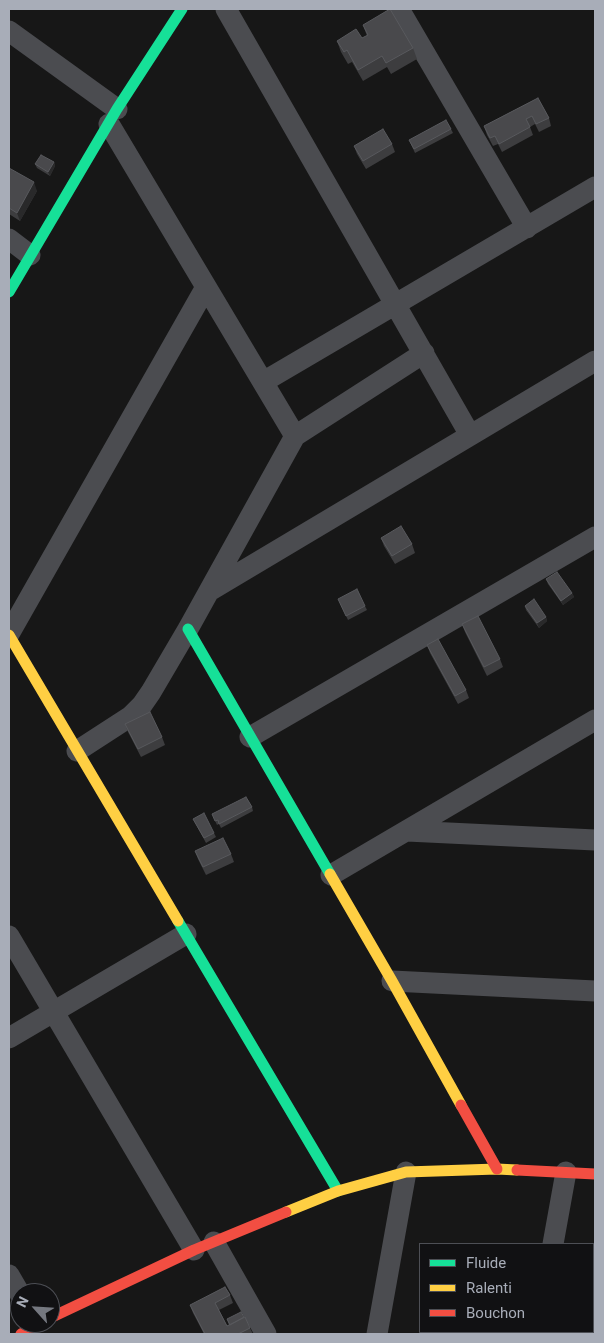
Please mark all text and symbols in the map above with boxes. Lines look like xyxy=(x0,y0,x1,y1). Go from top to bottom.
legend xyxy=(419,1243,594,1333)
text: Fluide xyxy=(466,1254,506,1272)
text: Ralenti xyxy=(466,1279,512,1297)
north arrow xyxy=(10,1283,60,1333)
text: N xyxy=(13,1294,32,1310)
text: Bouchon xyxy=(466,1304,525,1322)

